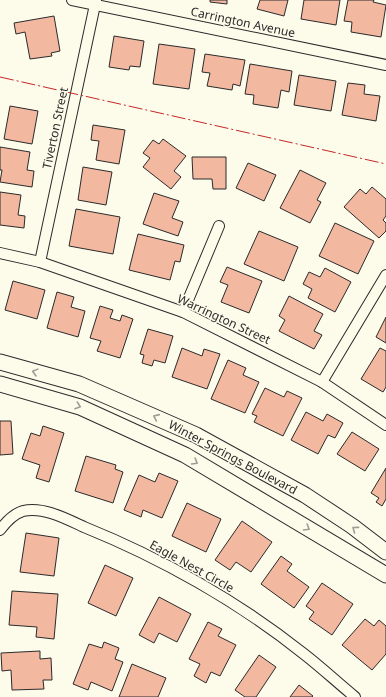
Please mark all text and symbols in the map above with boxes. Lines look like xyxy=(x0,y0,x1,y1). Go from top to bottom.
street label: Carrington Avenue xyxy=(189,3,297,41)
street label: Tiverton Street xyxy=(38,85,72,170)
street label: Warrington Street xyxy=(175,290,274,348)
one-way arrow xyxy=(32,368,38,376)
one-way arrow xyxy=(74,402,81,410)
one-way arrow xyxy=(153,414,160,422)
street label: Winter Springs Boulevard xyxy=(166,416,300,498)
one-way arrow xyxy=(191,457,198,464)
one-way arrow xyxy=(303,523,310,530)
one-way arrow xyxy=(352,526,359,533)
street label: Eagle Nest Circle xyxy=(147,536,237,596)

